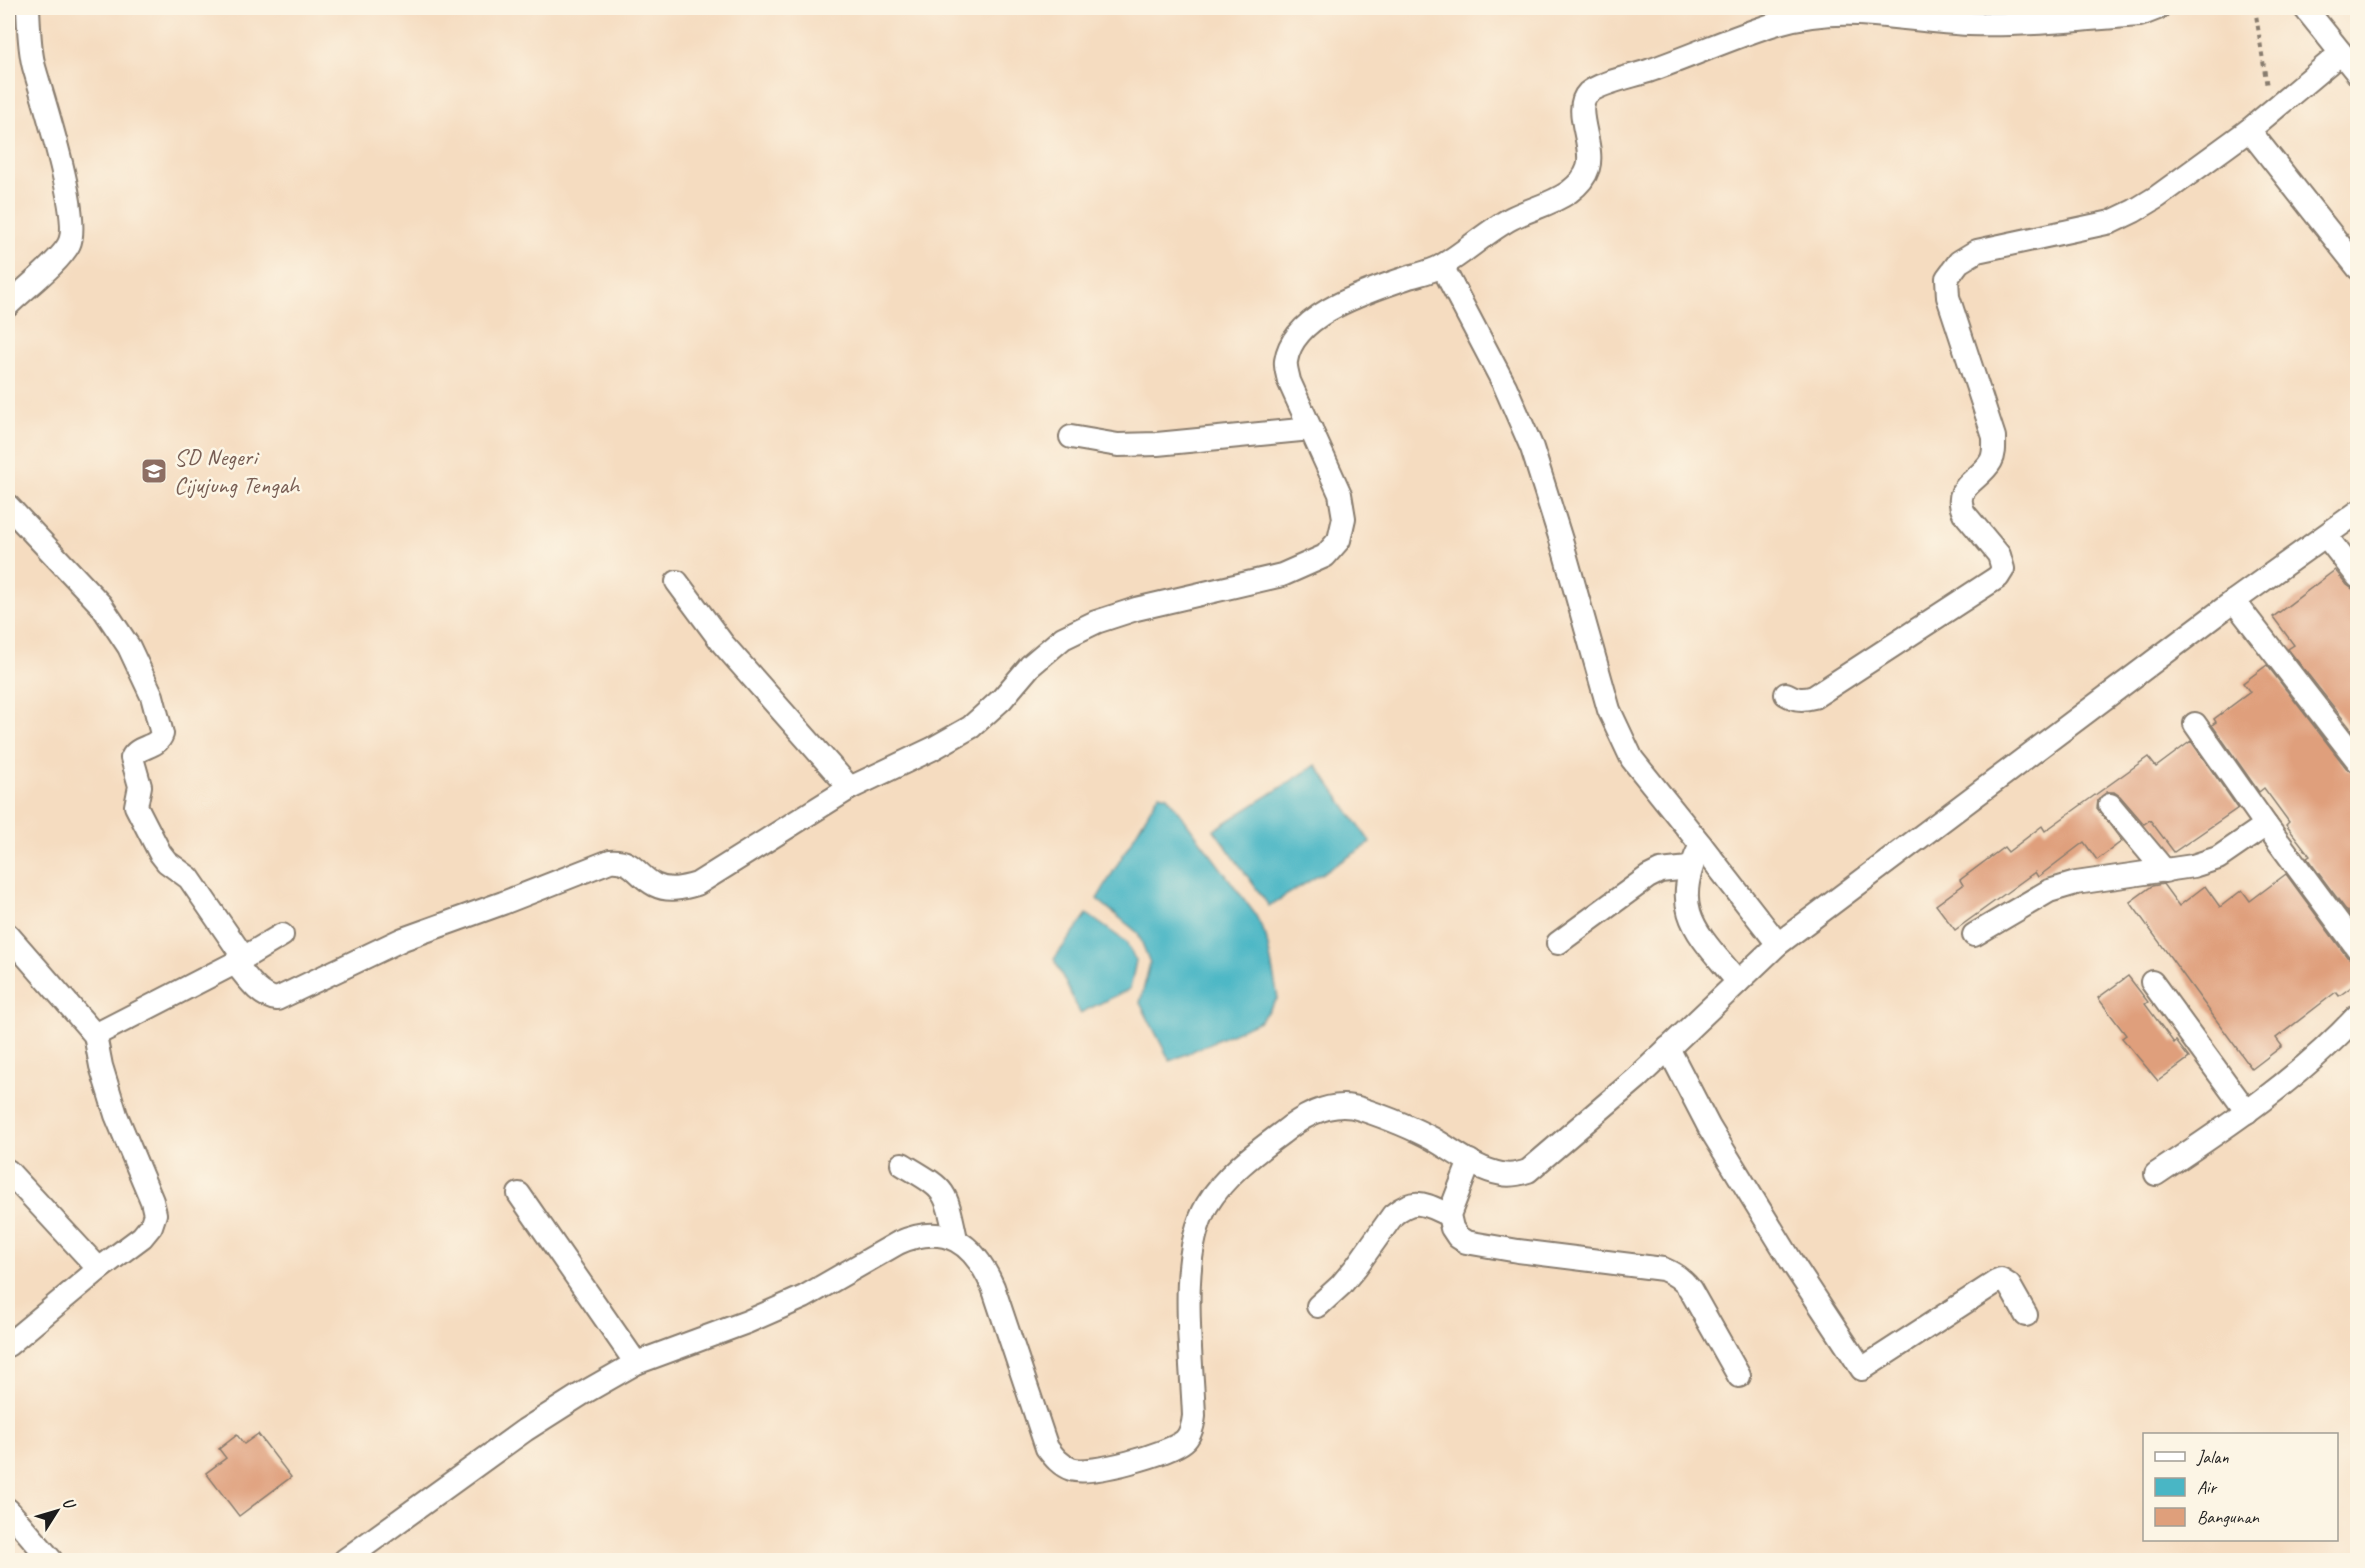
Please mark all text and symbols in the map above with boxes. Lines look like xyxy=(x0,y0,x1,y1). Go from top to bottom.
place label: SD Negeri Cijujung Tengah xyxy=(174,442,301,500)
school or university icon: SD Negeri Cijujung Tengah xyxy=(139,456,169,486)
legend xyxy=(2143,1433,2338,1541)
text: Jalan xyxy=(2196,1446,2229,1468)
text: Air xyxy=(2197,1476,2218,1498)
north arrow xyxy=(27,1481,87,1541)
text: U xyxy=(58,1493,80,1514)
text: Bangunan xyxy=(2197,1506,2260,1528)

